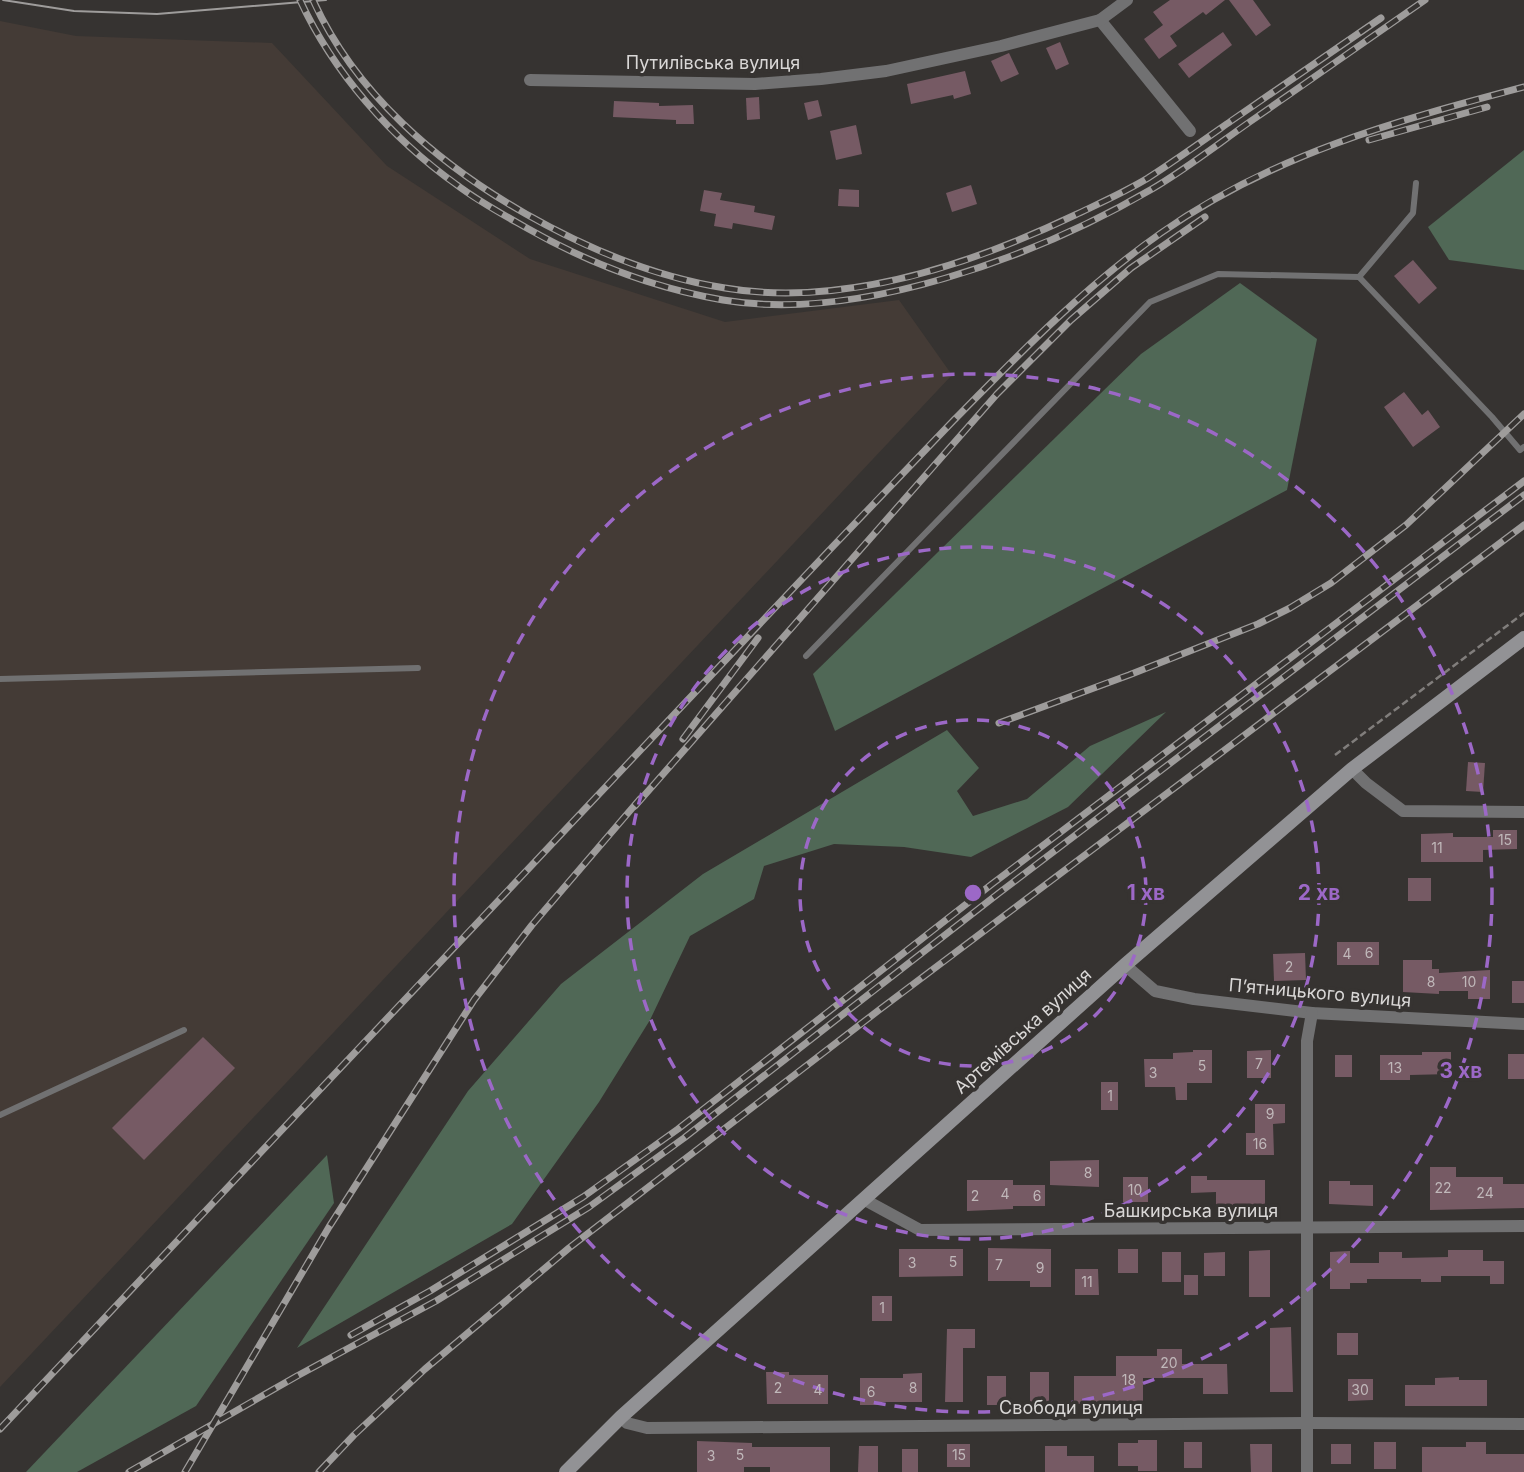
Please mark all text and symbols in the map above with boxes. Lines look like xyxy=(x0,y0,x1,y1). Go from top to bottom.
street label: Путилівська вулиця xyxy=(626,52,800,73)
house number: 15 xyxy=(1498,831,1512,848)
house number: 11 xyxy=(1431,839,1443,856)
text: 1 хв xyxy=(1127,880,1165,905)
text: 2 хв xyxy=(1298,880,1340,905)
centre of rings xyxy=(961,881,985,905)
house number: 6 xyxy=(1365,944,1373,961)
house number: 4 xyxy=(1342,945,1352,962)
house number: 2 xyxy=(1285,958,1293,975)
street label: Артемівська вулиця xyxy=(950,964,1095,1098)
house number: 8 xyxy=(1427,973,1435,990)
house number: 10 xyxy=(1462,973,1476,990)
street label: П’ятницького вулиця xyxy=(1228,974,1412,1011)
house number: 7 xyxy=(1255,1055,1263,1072)
house number: 5 xyxy=(1198,1057,1206,1074)
text: 3 хв xyxy=(1440,1058,1482,1083)
house number: 13 xyxy=(1388,1059,1402,1076)
house number: 3 xyxy=(1149,1064,1157,1081)
house number: 1 xyxy=(1107,1087,1113,1104)
house number: 9 xyxy=(1266,1105,1274,1122)
house number: 16 xyxy=(1253,1135,1267,1152)
house number: 8 xyxy=(1084,1164,1092,1181)
house number: 22 xyxy=(1434,1179,1452,1196)
house number: 10 xyxy=(1128,1181,1142,1198)
house number: 24 xyxy=(1476,1184,1494,1201)
house number: 4 xyxy=(1000,1185,1010,1202)
house number: 2 xyxy=(971,1187,979,1204)
house number: 6 xyxy=(1033,1187,1041,1204)
street label: Башкирська вулиця xyxy=(1104,1200,1278,1221)
house number: 5 xyxy=(949,1253,957,1270)
house number: 3 xyxy=(908,1254,916,1271)
house number: 7 xyxy=(995,1256,1003,1273)
house number: 9 xyxy=(1036,1259,1044,1276)
house number: 11 xyxy=(1081,1273,1093,1290)
house number: 1 xyxy=(879,1299,885,1316)
house number: 20 xyxy=(1160,1354,1178,1371)
house number: 18 xyxy=(1122,1371,1136,1388)
house number: 2 xyxy=(774,1379,782,1396)
house number: 8 xyxy=(909,1379,917,1396)
house number: 4 xyxy=(813,1381,823,1398)
house number: 30 xyxy=(1351,1381,1369,1398)
house number: 6 xyxy=(867,1383,875,1400)
street label: Свободи вулиця xyxy=(999,1397,1143,1418)
house number: 5 xyxy=(736,1446,744,1463)
house number: 15 xyxy=(952,1446,966,1463)
house number: 3 xyxy=(707,1447,715,1464)

